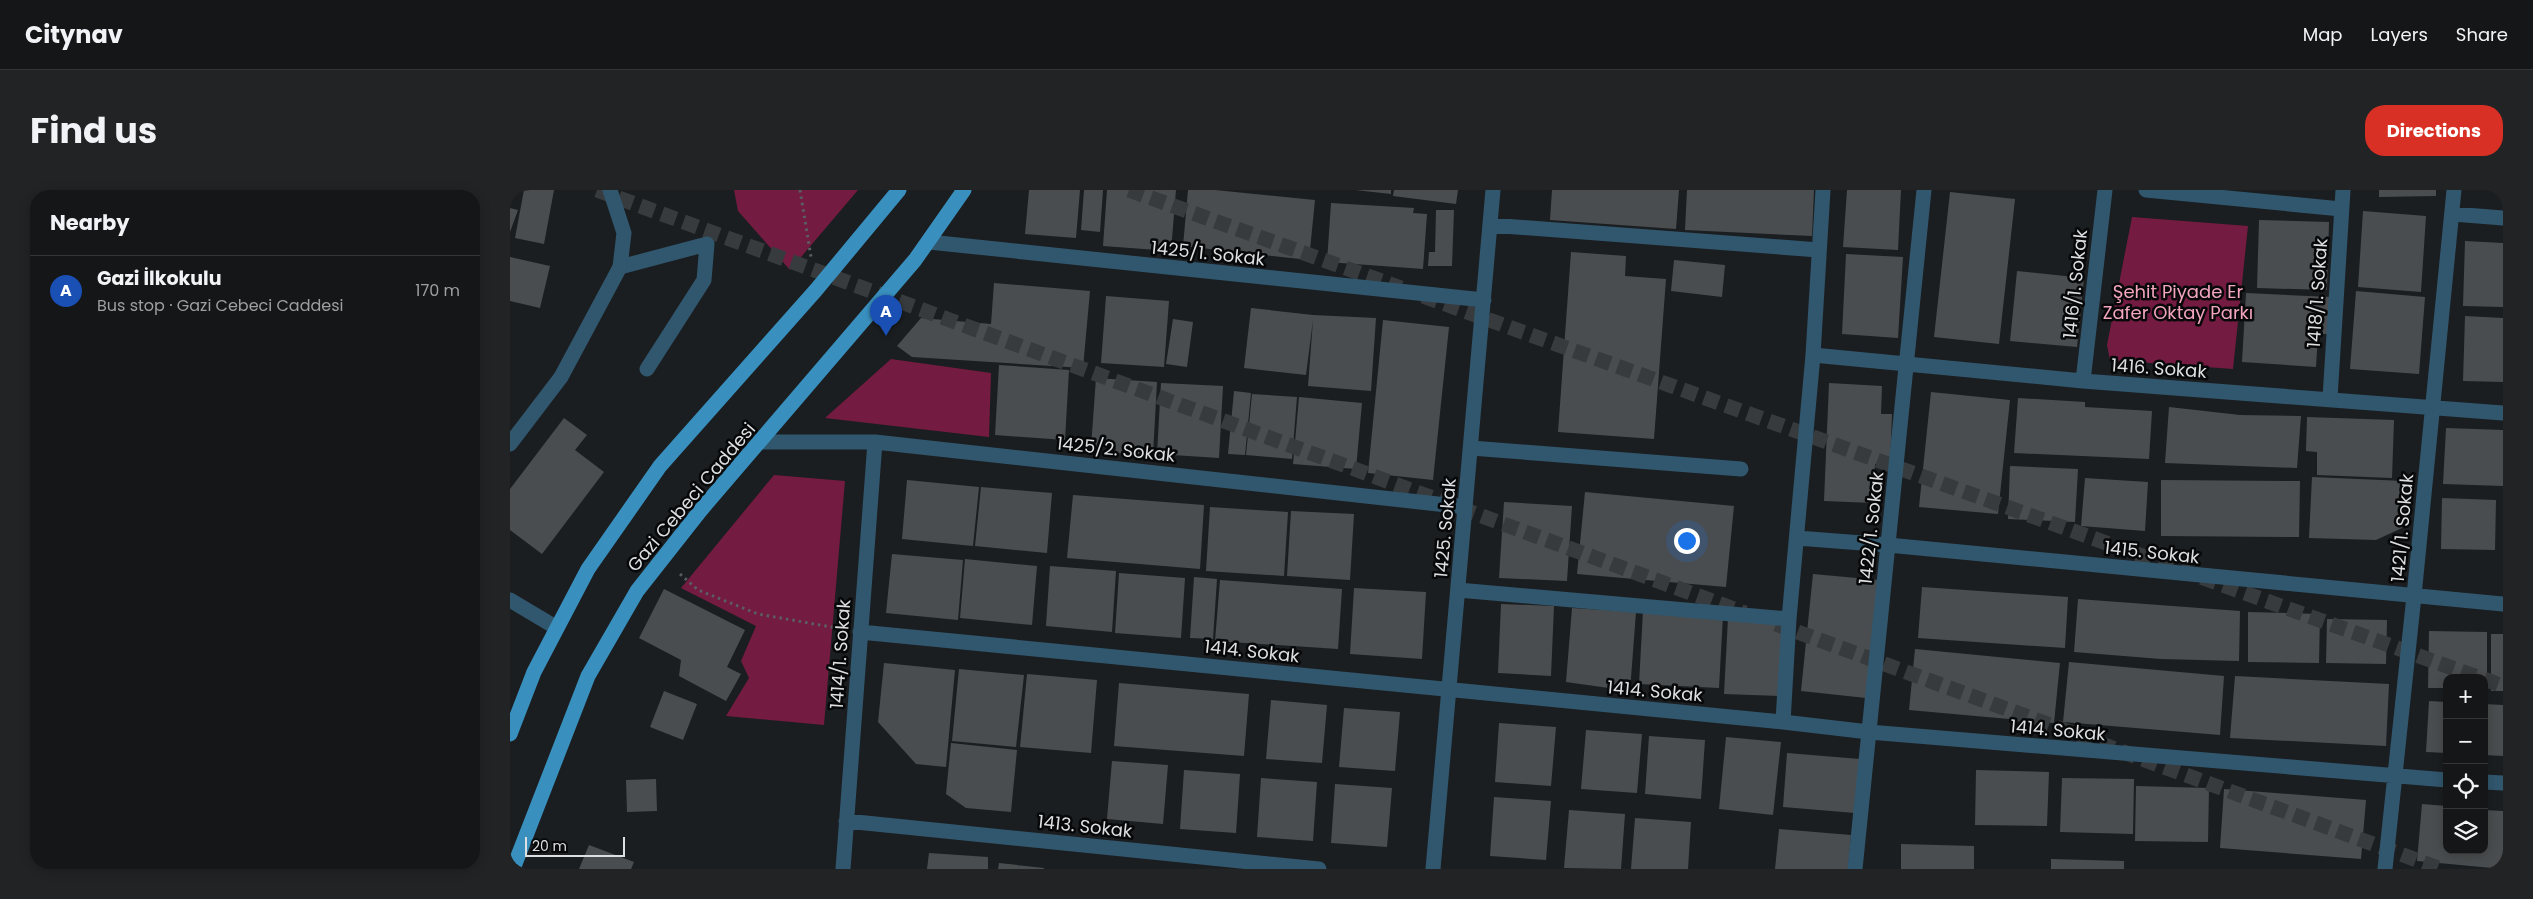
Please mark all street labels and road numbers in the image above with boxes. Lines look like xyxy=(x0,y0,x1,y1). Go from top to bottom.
street label: 1416/1. Sokak xyxy=(2057,227,2093,340)
street label: 1425/1. Sokak xyxy=(1150,235,1267,271)
street label: 1418/1. Sokak xyxy=(2301,237,2333,349)
street label: 1416. Sokak xyxy=(2110,352,2208,384)
street label: Gazi Cebeci Caddesi xyxy=(621,417,761,577)
street label: 1425/2. Sokak xyxy=(1055,430,1177,468)
street label: 1422/1. Sokak xyxy=(1853,470,1889,586)
street label: 1421/1. Sokak xyxy=(2385,472,2419,583)
street label: 1425. Sokak xyxy=(1428,476,1462,579)
street label: 1415. Sokak xyxy=(2103,535,2202,570)
street label: 1414/1. Sokak xyxy=(824,598,856,710)
street label: 1414. Sokak xyxy=(1203,634,1302,669)
street label: 1414. Sokak xyxy=(1606,674,1704,708)
street label: 1414. Sokak xyxy=(2009,713,2107,747)
street label: 1413. Sokak xyxy=(1037,809,1134,843)

